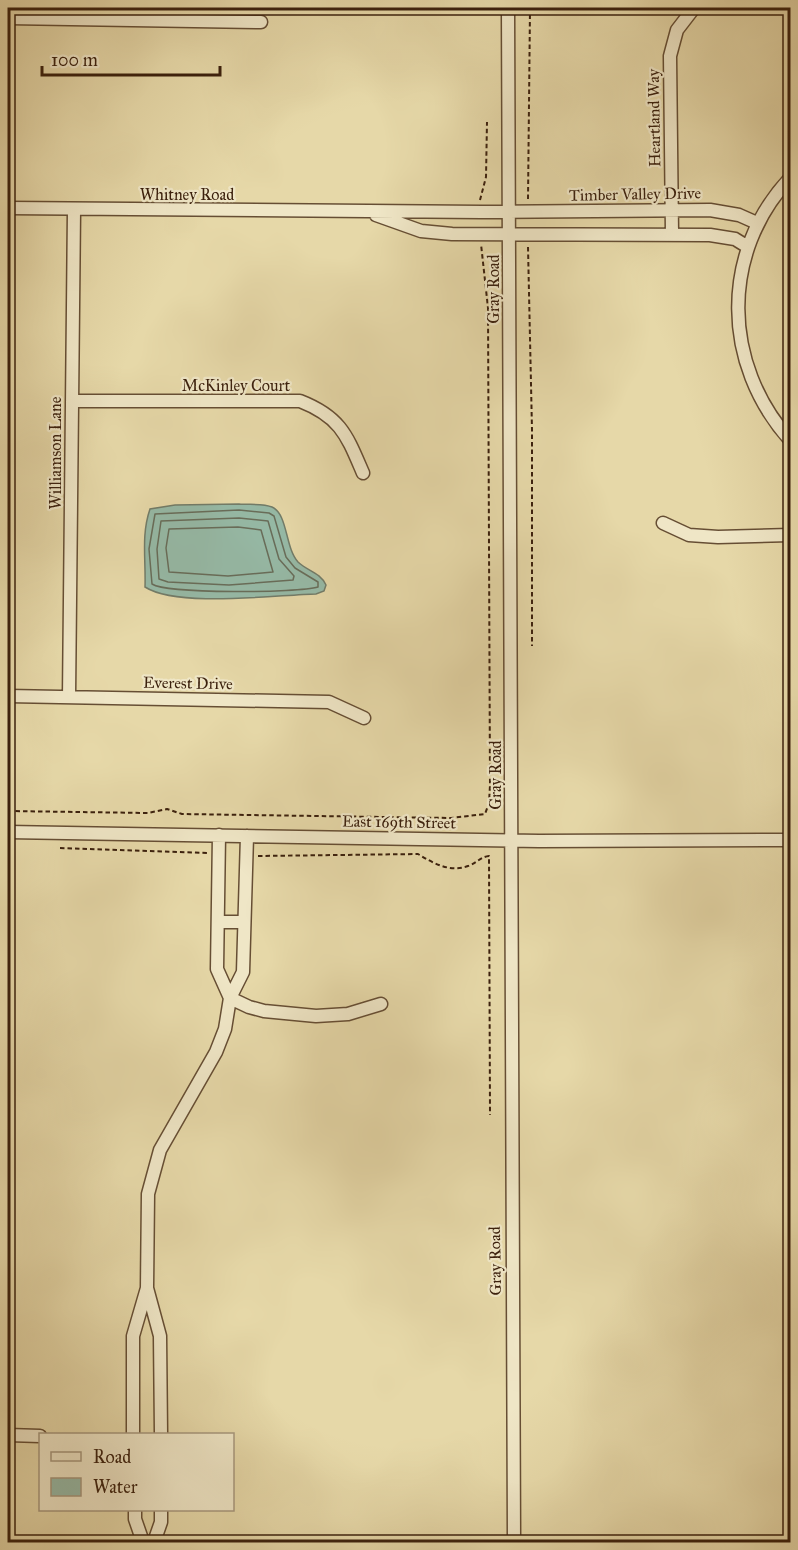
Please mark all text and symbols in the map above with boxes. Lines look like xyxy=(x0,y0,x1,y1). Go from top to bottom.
scale bar xyxy=(42,39,220,77)
text: 100 m xyxy=(51,49,98,71)
street label: Heartland Way xyxy=(644,68,664,167)
street label: Timber Valley Drive xyxy=(569,183,702,205)
street label: Whitney Road xyxy=(140,185,234,204)
street label: Gray Road xyxy=(484,254,503,324)
street label: McKinley Court xyxy=(182,376,291,395)
street label: Williamson Lane xyxy=(46,396,65,509)
street label: Everest Drive xyxy=(143,673,233,693)
street label: Gray Road xyxy=(486,740,505,810)
street label: East 169th Street xyxy=(342,812,456,832)
street label: Gray Road xyxy=(485,1226,505,1296)
legend xyxy=(39,1433,234,1511)
text: Road xyxy=(93,1446,131,1468)
text: Water xyxy=(93,1476,138,1498)

